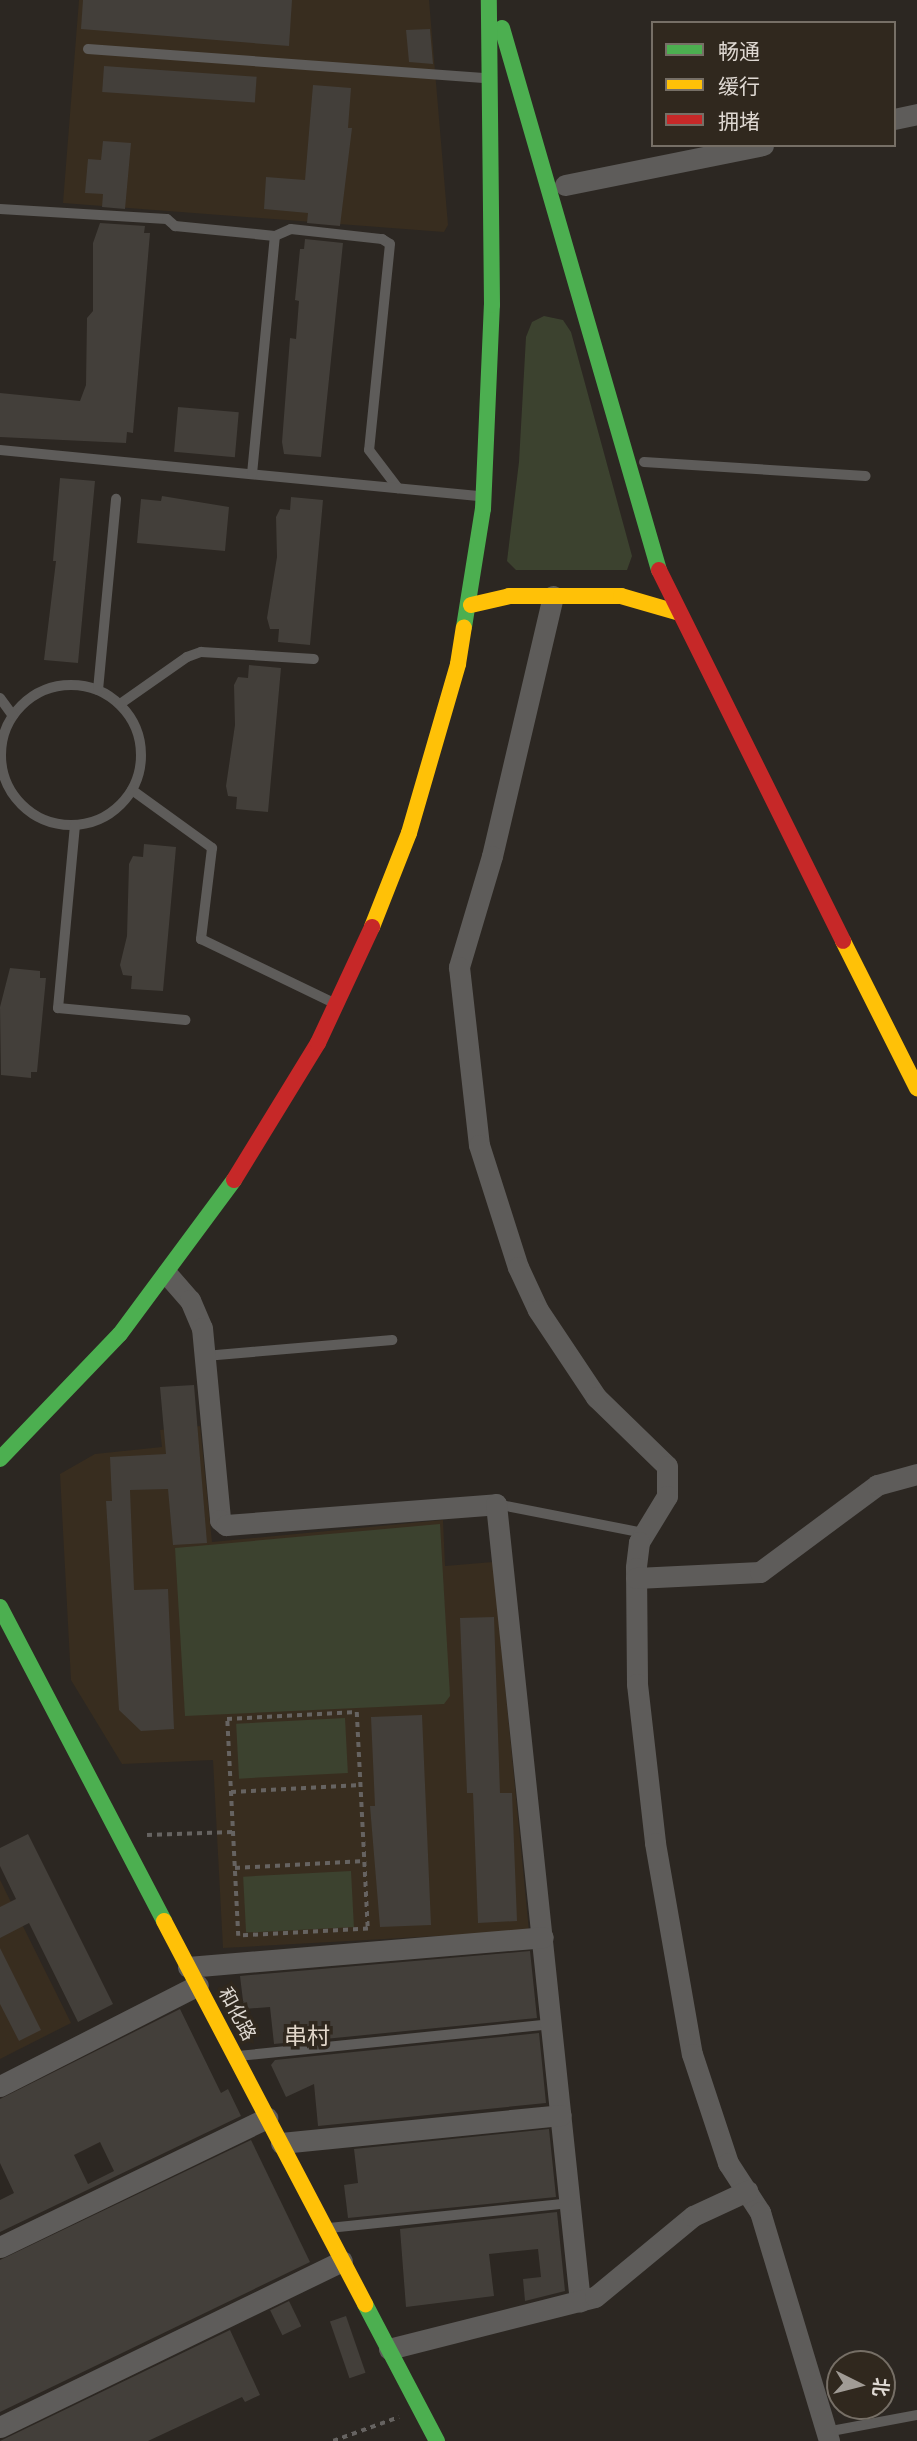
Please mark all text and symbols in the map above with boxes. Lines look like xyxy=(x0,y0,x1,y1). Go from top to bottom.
legend xyxy=(651,21,896,147)
text: 畅通 xyxy=(718,40,760,64)
text: 缓行 xyxy=(718,75,760,99)
text: 拥堵 xyxy=(718,110,760,134)
street label: 和化路 xyxy=(214,1983,260,2045)
district label: 串村 xyxy=(284,2022,330,2050)
north arrow xyxy=(826,2350,896,2420)
text: 北 xyxy=(869,2376,892,2398)

